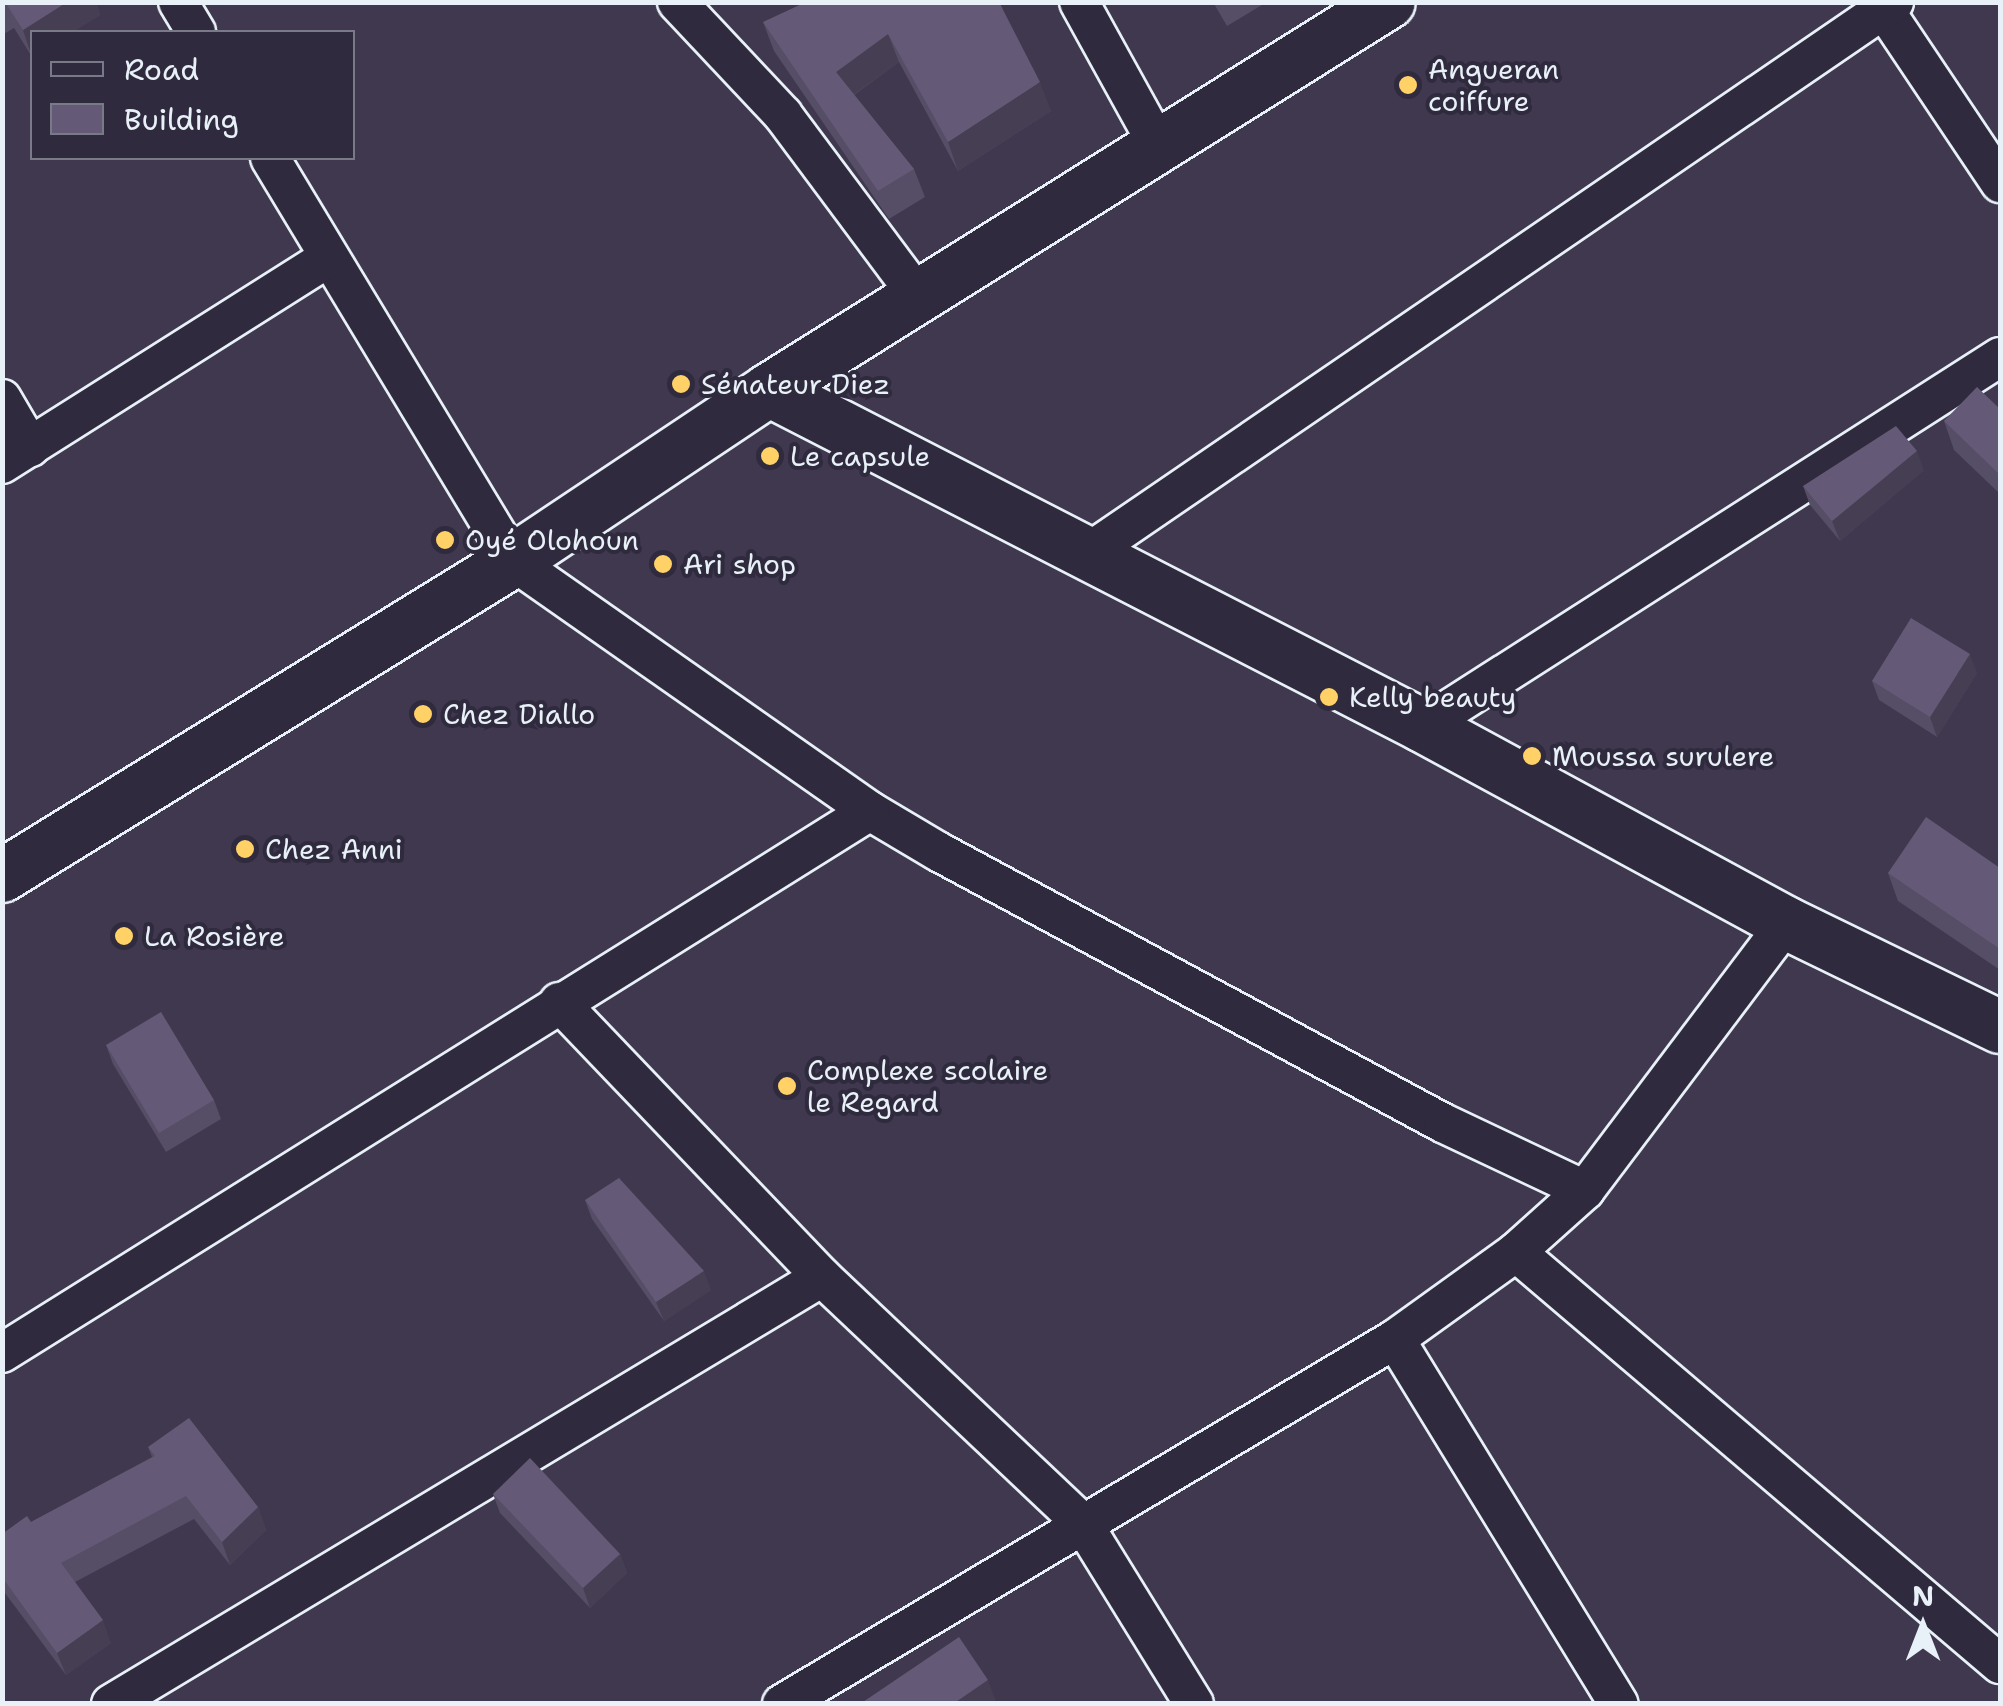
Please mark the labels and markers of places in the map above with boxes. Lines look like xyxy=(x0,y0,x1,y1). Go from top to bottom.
place label: Angueran coiffure xyxy=(1428,52,1559,118)
marker: Angueran coiffure xyxy=(1397,74,1419,96)
place label: Sénateur Diez xyxy=(701,367,890,401)
marker: Sénateur Diez xyxy=(670,373,692,395)
place label: Le capsule xyxy=(790,439,930,473)
marker: Le capsule xyxy=(759,445,781,467)
place label: Oyé Olohoun xyxy=(465,523,639,557)
marker: Oyé Olohoun xyxy=(434,529,456,551)
place label: Ari shop xyxy=(683,547,796,581)
marker: Ari shop xyxy=(652,553,674,575)
place label: Kelly beauty xyxy=(1349,680,1516,714)
marker: Kelly beauty xyxy=(1318,686,1340,708)
place label: Chez Diallo xyxy=(443,697,595,731)
marker: Chez Diallo xyxy=(412,703,434,725)
place label: Moussa surulere xyxy=(1552,739,1774,773)
marker: Moussa surulere xyxy=(1521,745,1543,767)
place label: Chez Anni xyxy=(265,832,403,866)
marker: Chez Anni xyxy=(234,838,256,860)
place label: La Rosière xyxy=(144,919,285,953)
marker: La Rosière xyxy=(113,925,135,947)
place label: Complexe scolaire le Regard xyxy=(807,1053,1048,1119)
marker: Complexe scolaire le Regard xyxy=(776,1075,798,1097)

